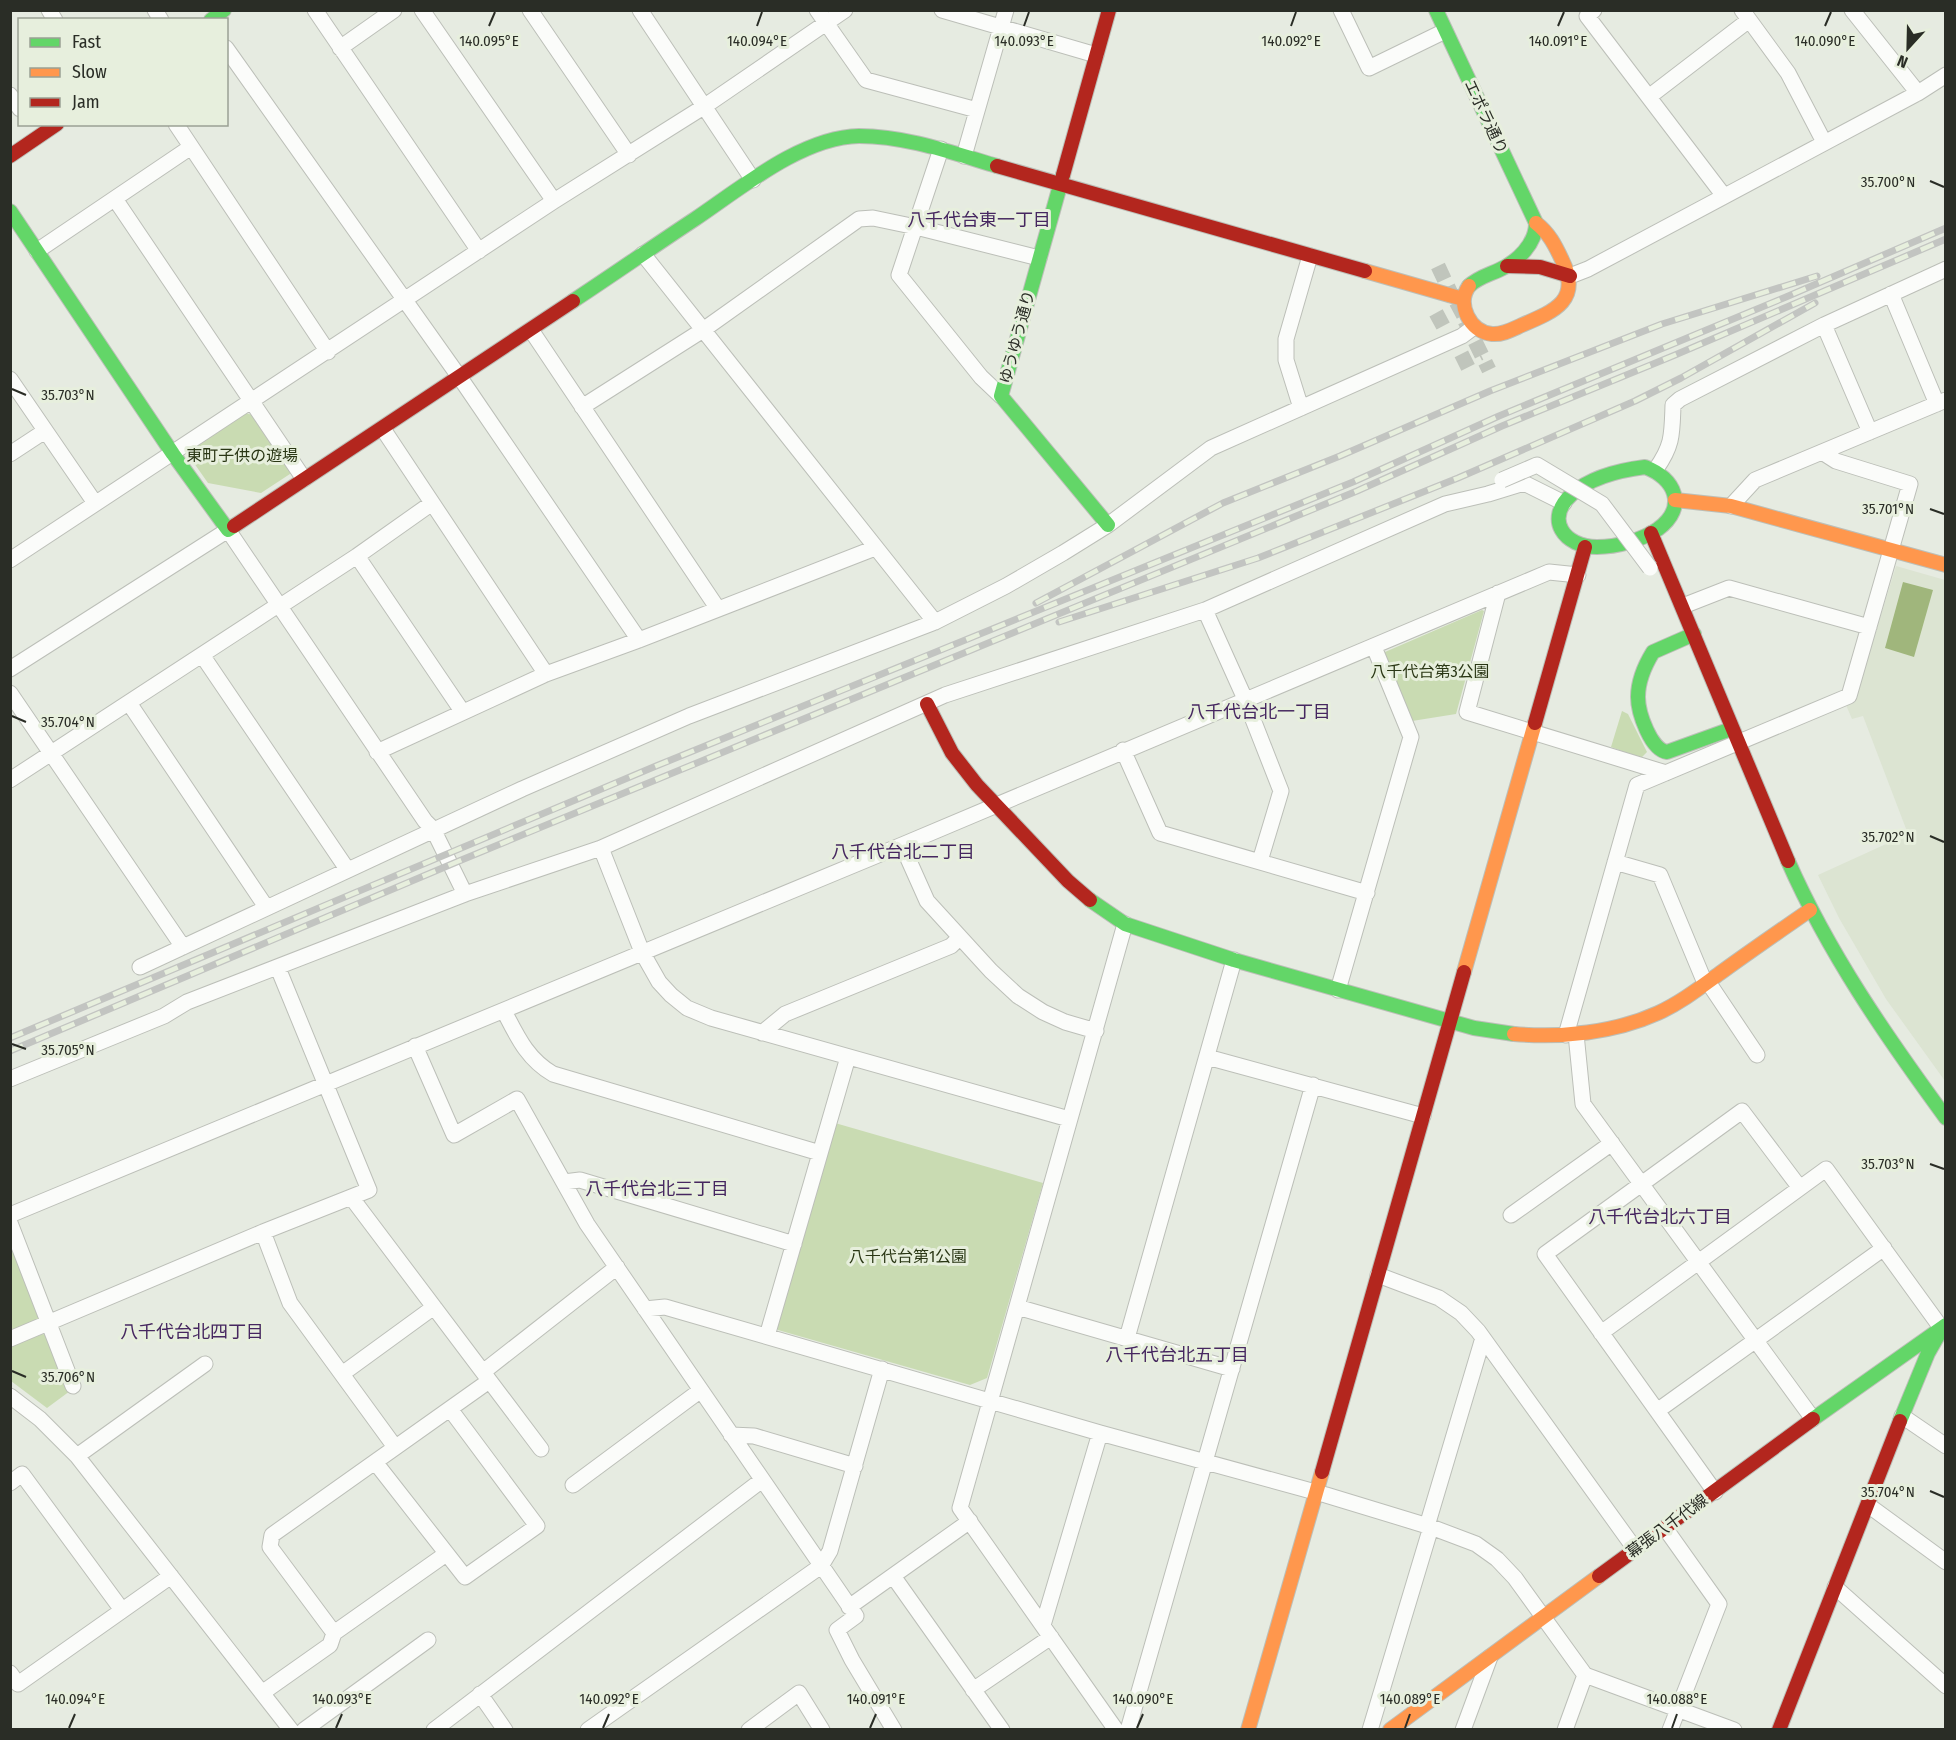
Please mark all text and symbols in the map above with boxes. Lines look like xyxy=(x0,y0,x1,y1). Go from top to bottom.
legend xyxy=(18,18,228,126)
north arrow xyxy=(1878,18,1938,78)
text: Fast xyxy=(72,31,101,53)
text: 140.095°E xyxy=(459,32,519,50)
text: 140.094°E xyxy=(727,32,787,50)
text: 140.093°E xyxy=(994,32,1054,50)
text: 140.092°E xyxy=(1261,32,1321,50)
text: 140.091°E xyxy=(1529,32,1587,50)
text: 140.090°E xyxy=(1795,32,1855,50)
text: N xyxy=(1895,51,1911,72)
text: Slow xyxy=(72,61,107,83)
street label: エポラ通り xyxy=(1460,77,1512,157)
text: Jam xyxy=(72,91,100,113)
text: 35.700°N xyxy=(1861,173,1915,191)
district label: 八千代台東一丁目 xyxy=(907,209,1051,231)
street label: ゆうゆう通り xyxy=(995,288,1039,386)
text: 35.703°N xyxy=(41,386,95,404)
park label: 東町子供の遊場 xyxy=(186,446,298,465)
text: 35.701°N xyxy=(1862,500,1914,518)
park label: 八千代台第3公園 xyxy=(1370,662,1490,681)
district label: 八千代台北一丁目 xyxy=(1187,701,1331,723)
text: 35.704°N xyxy=(41,713,95,731)
text: 35.702°N xyxy=(1861,828,1915,846)
district label: 八千代台北二丁目 xyxy=(831,841,975,863)
text: 35.705°N xyxy=(41,1041,95,1059)
text: 35.703°N xyxy=(1861,1155,1915,1173)
district label: 八千代台北三丁目 xyxy=(585,1178,729,1200)
district label: 八千代台北六丁目 xyxy=(1588,1206,1732,1228)
park label: 八千代台第1公園 xyxy=(849,1247,967,1266)
district label: 八千代台北四丁目 xyxy=(120,1321,264,1343)
district label: 八千代台北五丁目 xyxy=(1105,1344,1249,1366)
text: 35.706°N xyxy=(41,1368,95,1386)
text: 35.704°N xyxy=(1861,1483,1915,1501)
street label: 幕張八千代線 xyxy=(1623,1490,1711,1562)
text: 140.094°E xyxy=(45,1690,105,1708)
text: 140.093°E xyxy=(312,1690,372,1708)
text: 140.092°E xyxy=(579,1690,639,1708)
text: 140.091°E xyxy=(847,1690,905,1708)
text: 140.090°E xyxy=(1113,1690,1173,1708)
text: 140.089°E xyxy=(1380,1690,1440,1708)
text: 140.088°E xyxy=(1647,1690,1707,1708)

